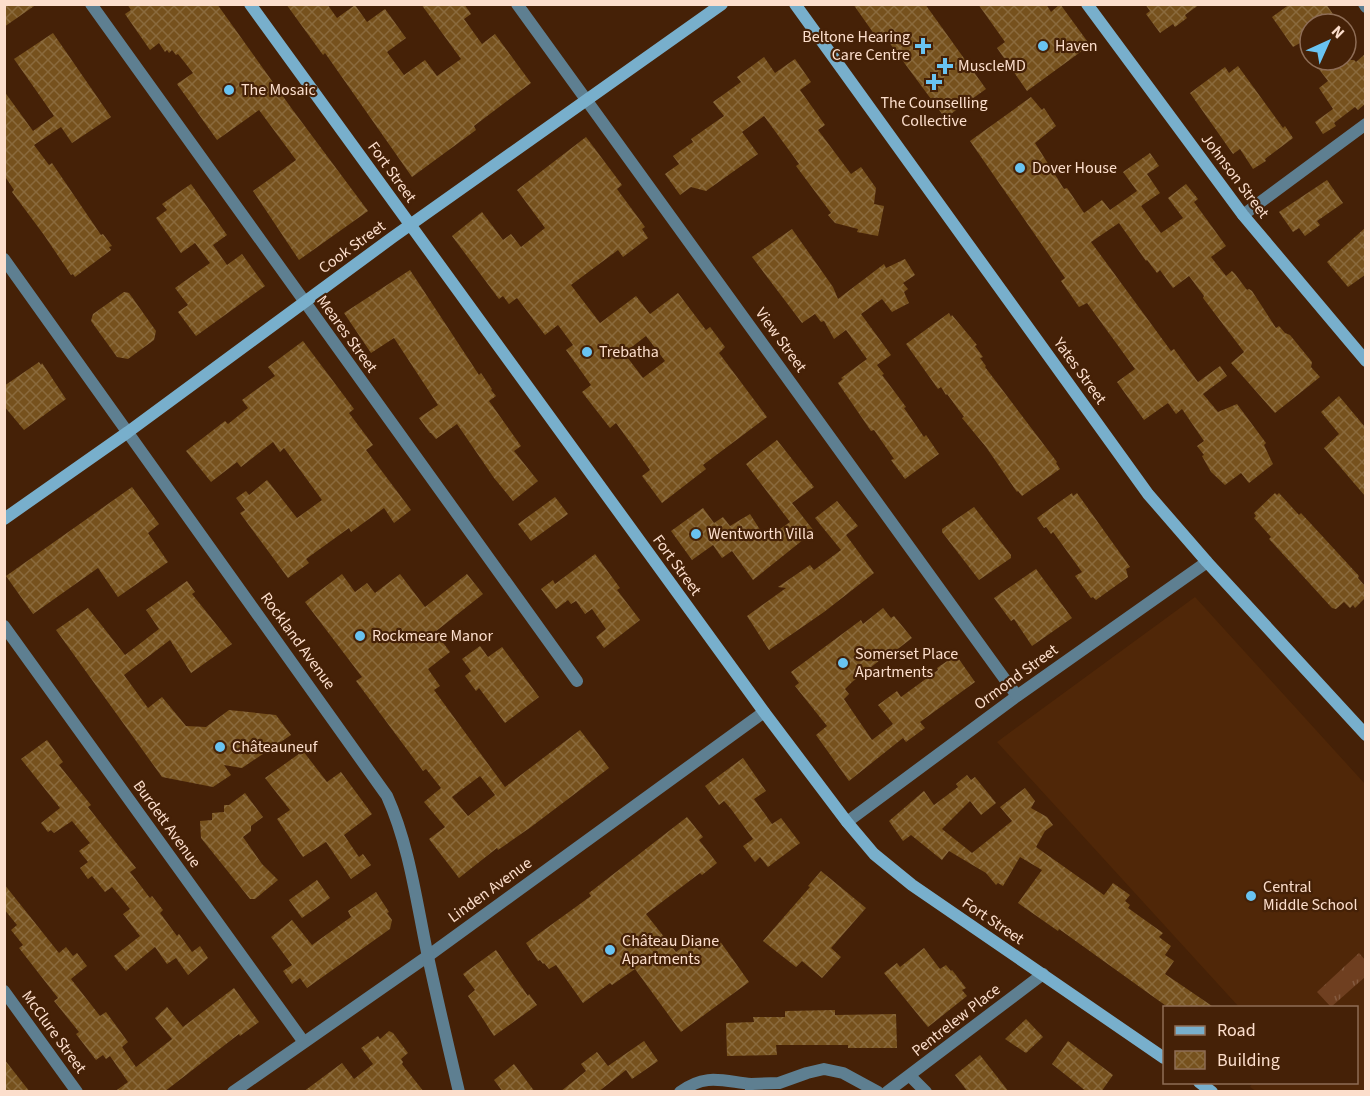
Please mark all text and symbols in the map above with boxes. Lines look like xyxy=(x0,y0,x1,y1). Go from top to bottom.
north arrow xyxy=(1298,12,1358,72)
text: N xyxy=(1326,21,1349,44)
place label: Beltone Hearing Care Centre xyxy=(802,26,910,66)
place label: Haven xyxy=(1055,35,1098,57)
marker: Beltone Hearing Care Centre xyxy=(914,37,932,55)
marker: Haven xyxy=(1036,39,1050,53)
place label: MuscleMD xyxy=(958,55,1026,77)
marker: MuscleMD xyxy=(936,57,954,75)
marker: The Counselling Collective xyxy=(925,73,943,91)
place label: The Mosaic xyxy=(241,79,316,101)
marker: The Mosaic xyxy=(222,83,236,97)
place label: The Counselling Collective xyxy=(880,92,988,132)
street label: Johnson Street xyxy=(1196,129,1275,224)
street label: Fort Street xyxy=(362,137,422,208)
place label: Dover House xyxy=(1032,157,1117,179)
marker: Dover House xyxy=(1013,161,1027,175)
street label: Cook Street xyxy=(314,215,390,279)
street label: Meares Street xyxy=(311,291,383,378)
street label: View Street xyxy=(750,303,812,377)
street label: Yates Street xyxy=(1048,332,1112,409)
place label: Trebatha xyxy=(599,341,659,363)
marker: Trebatha xyxy=(580,345,594,359)
place label: Wentworth Villa xyxy=(708,523,814,545)
marker: Wentworth Villa xyxy=(689,527,703,541)
street label: Fort Street xyxy=(647,530,707,601)
street label: Rockland Avenue xyxy=(255,588,341,694)
place label: Rockmeare Manor xyxy=(372,625,494,647)
marker: Rockmeare Manor xyxy=(353,629,367,643)
street label: Ormond Street xyxy=(969,639,1063,715)
place label: Somerset Place Apartments xyxy=(855,643,958,683)
marker: Somerset Place Apartments xyxy=(836,656,850,670)
place label: Châteauneuf xyxy=(232,736,319,758)
marker: Châteauneuf xyxy=(213,740,227,754)
street label: Burdett Avenue xyxy=(128,776,206,872)
street label: Linden Avenue xyxy=(444,852,536,928)
place label: Central Middle School xyxy=(1263,876,1358,916)
marker: Central Middle School xyxy=(1244,889,1258,903)
street label: Fort Street xyxy=(958,892,1029,950)
place label: Château Diane Apartments xyxy=(622,930,719,970)
marker: Château Diane Apartments xyxy=(603,943,617,957)
street label: Pentrelew Place xyxy=(907,978,1005,1062)
street label: McClure Street xyxy=(16,986,92,1078)
legend xyxy=(1163,1006,1358,1084)
text: Road xyxy=(1217,1018,1256,1043)
text: Building xyxy=(1217,1048,1280,1073)

